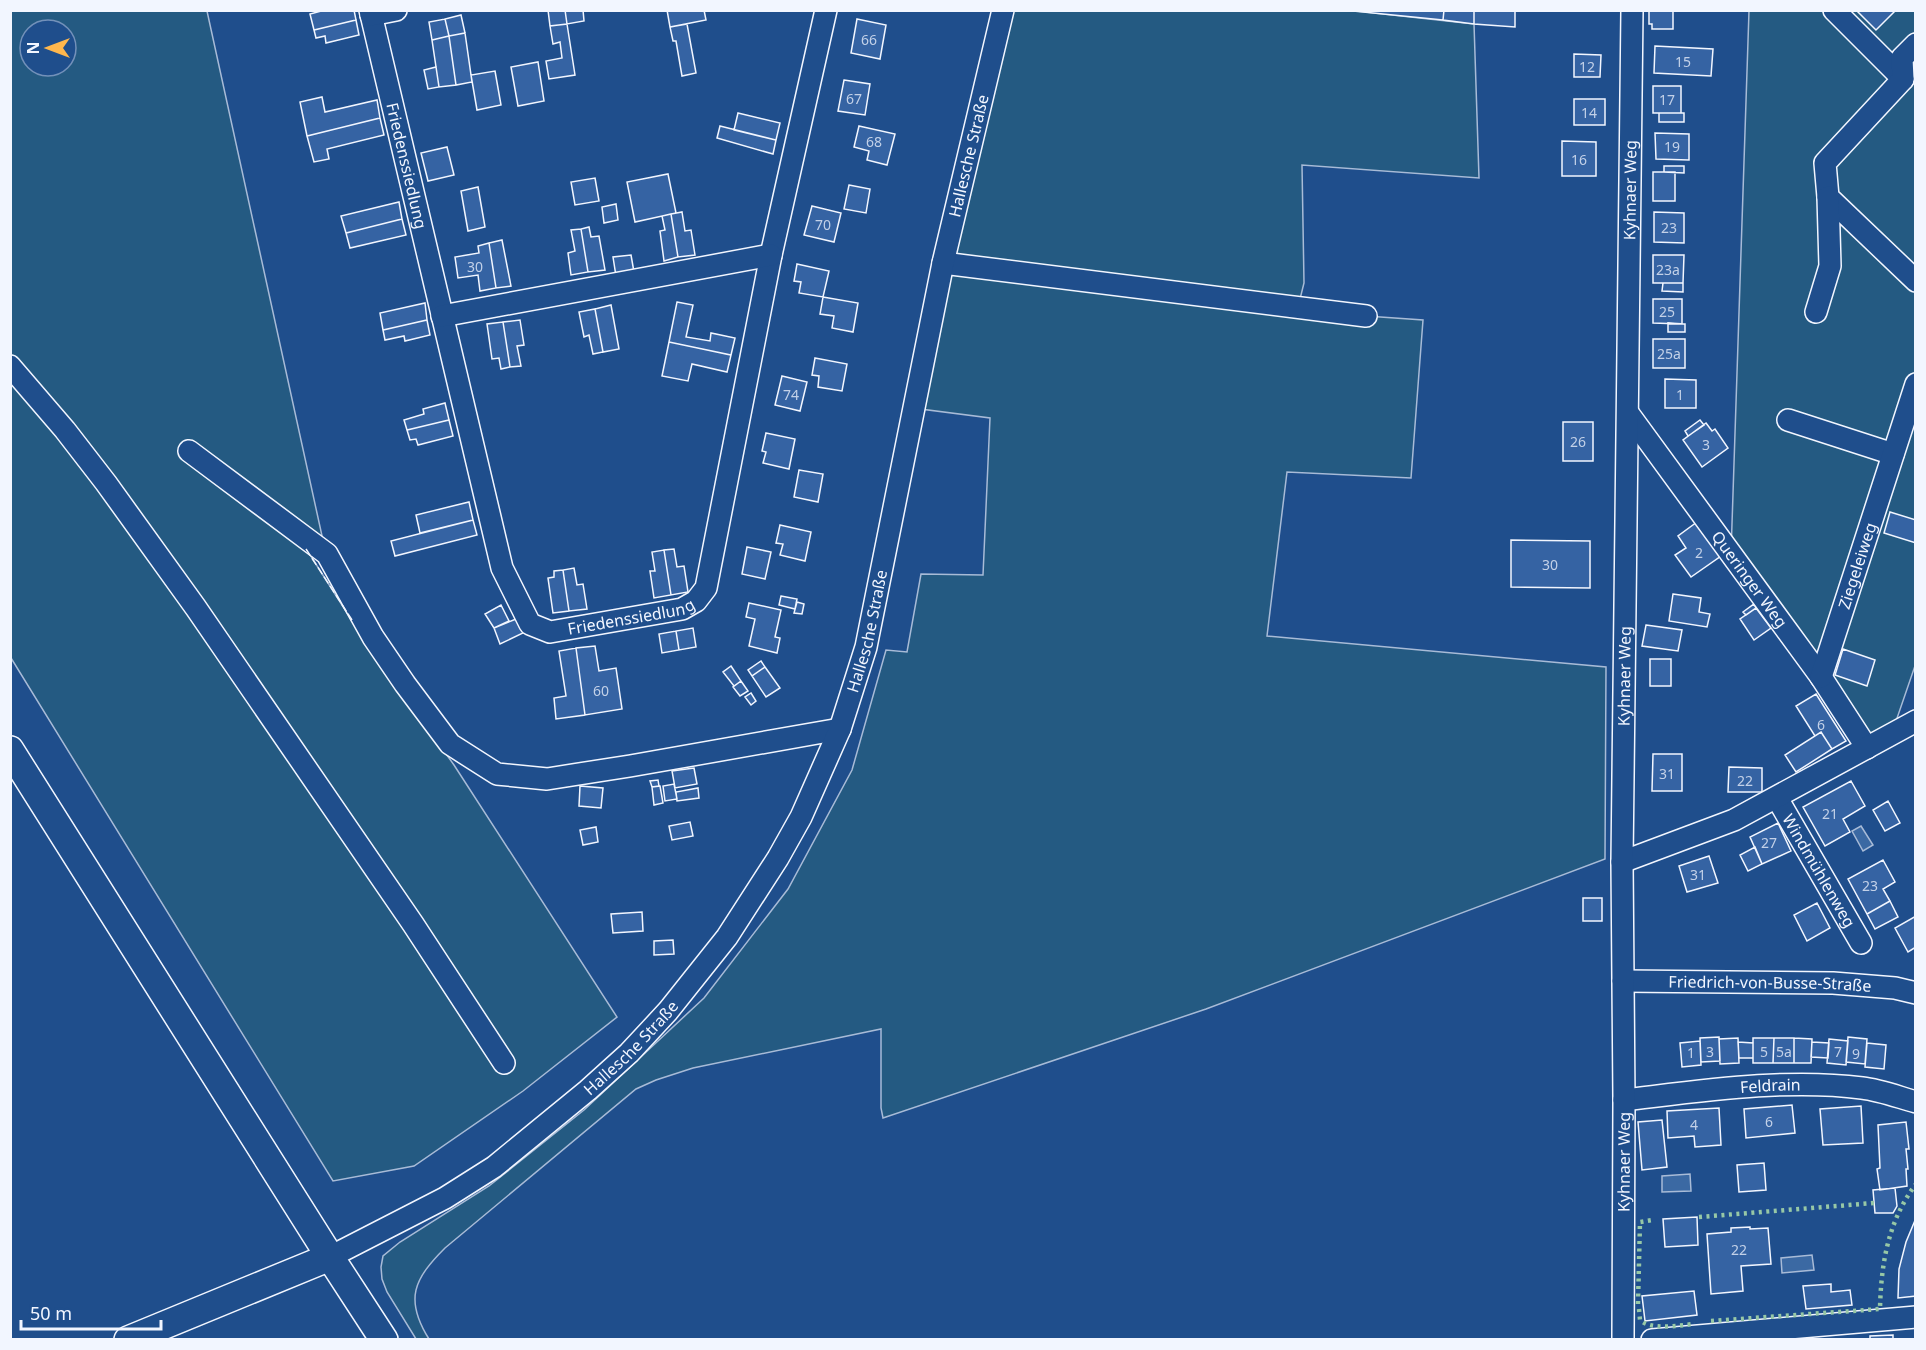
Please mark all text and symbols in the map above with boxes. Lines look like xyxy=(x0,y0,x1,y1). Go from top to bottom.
north arrow xyxy=(18,18,78,78)
house number: 66 xyxy=(861,30,877,49)
text: N xyxy=(22,41,44,55)
house number: 15 xyxy=(1675,52,1691,71)
house number: 12 xyxy=(1579,57,1595,76)
house number: 67 xyxy=(846,89,862,108)
house number: 17 xyxy=(1659,90,1675,109)
street label: Hallesche Straße xyxy=(943,92,994,220)
street label: Friedenssiedlung xyxy=(381,100,432,231)
house number: 14 xyxy=(1581,103,1597,122)
house number: 68 xyxy=(866,132,882,151)
house number: 19 xyxy=(1664,137,1680,156)
street label: Kyhnaer Weg xyxy=(1618,140,1641,240)
house number: 16 xyxy=(1571,150,1587,169)
house number: 70 xyxy=(815,215,831,234)
house number: 23 xyxy=(1661,218,1677,237)
house number: 30 xyxy=(467,257,483,276)
house number: 23a xyxy=(1656,260,1680,279)
house number: 25 xyxy=(1659,302,1675,321)
house number: 25a xyxy=(1657,344,1681,363)
house number: 74 xyxy=(783,385,799,404)
house number: 1 xyxy=(1676,385,1684,404)
house number: 26 xyxy=(1570,432,1586,451)
house number: 3 xyxy=(1702,435,1710,454)
street label: Ziegeleiweg xyxy=(1833,520,1881,612)
street label: Queringer Weg xyxy=(1707,526,1792,632)
house number: 2 xyxy=(1695,543,1703,562)
house number: 30 xyxy=(1542,555,1558,574)
street label: Hallesche Straße xyxy=(841,568,892,695)
street label: Friedenssiedlung xyxy=(566,593,699,640)
street label: Kyhnaer Weg xyxy=(1613,626,1636,726)
house number: 60 xyxy=(593,681,609,700)
house number: 6 xyxy=(1817,715,1825,734)
house number: 31 xyxy=(1659,764,1675,783)
house number: 22 xyxy=(1737,771,1753,790)
house number: 21 xyxy=(1822,804,1838,823)
street label: Windmühlenweg xyxy=(1777,810,1861,932)
house number: 27 xyxy=(1761,833,1777,852)
house number: 31 xyxy=(1690,865,1706,884)
house number: 23 xyxy=(1862,876,1878,895)
street label: Friedrich-von-Busse-Straße xyxy=(1668,970,1872,997)
street label: Hallesche Straße xyxy=(579,996,683,1100)
house number: 3 xyxy=(1706,1042,1714,1061)
house number: 5 xyxy=(1760,1042,1768,1061)
house number: 5a xyxy=(1776,1042,1792,1061)
house number: 7 xyxy=(1834,1042,1842,1061)
house number: 1 xyxy=(1687,1043,1695,1062)
house number: 9 xyxy=(1852,1044,1860,1063)
street label: Feldrain xyxy=(1739,1073,1801,1098)
street label: Kyhnaer Weg xyxy=(1613,1112,1635,1212)
house number: 6 xyxy=(1765,1112,1773,1131)
house number: 4 xyxy=(1690,1115,1698,1134)
house number: 22 xyxy=(1731,1240,1747,1259)
scale bar xyxy=(21,1293,160,1331)
text: 50 m xyxy=(30,1301,72,1325)

